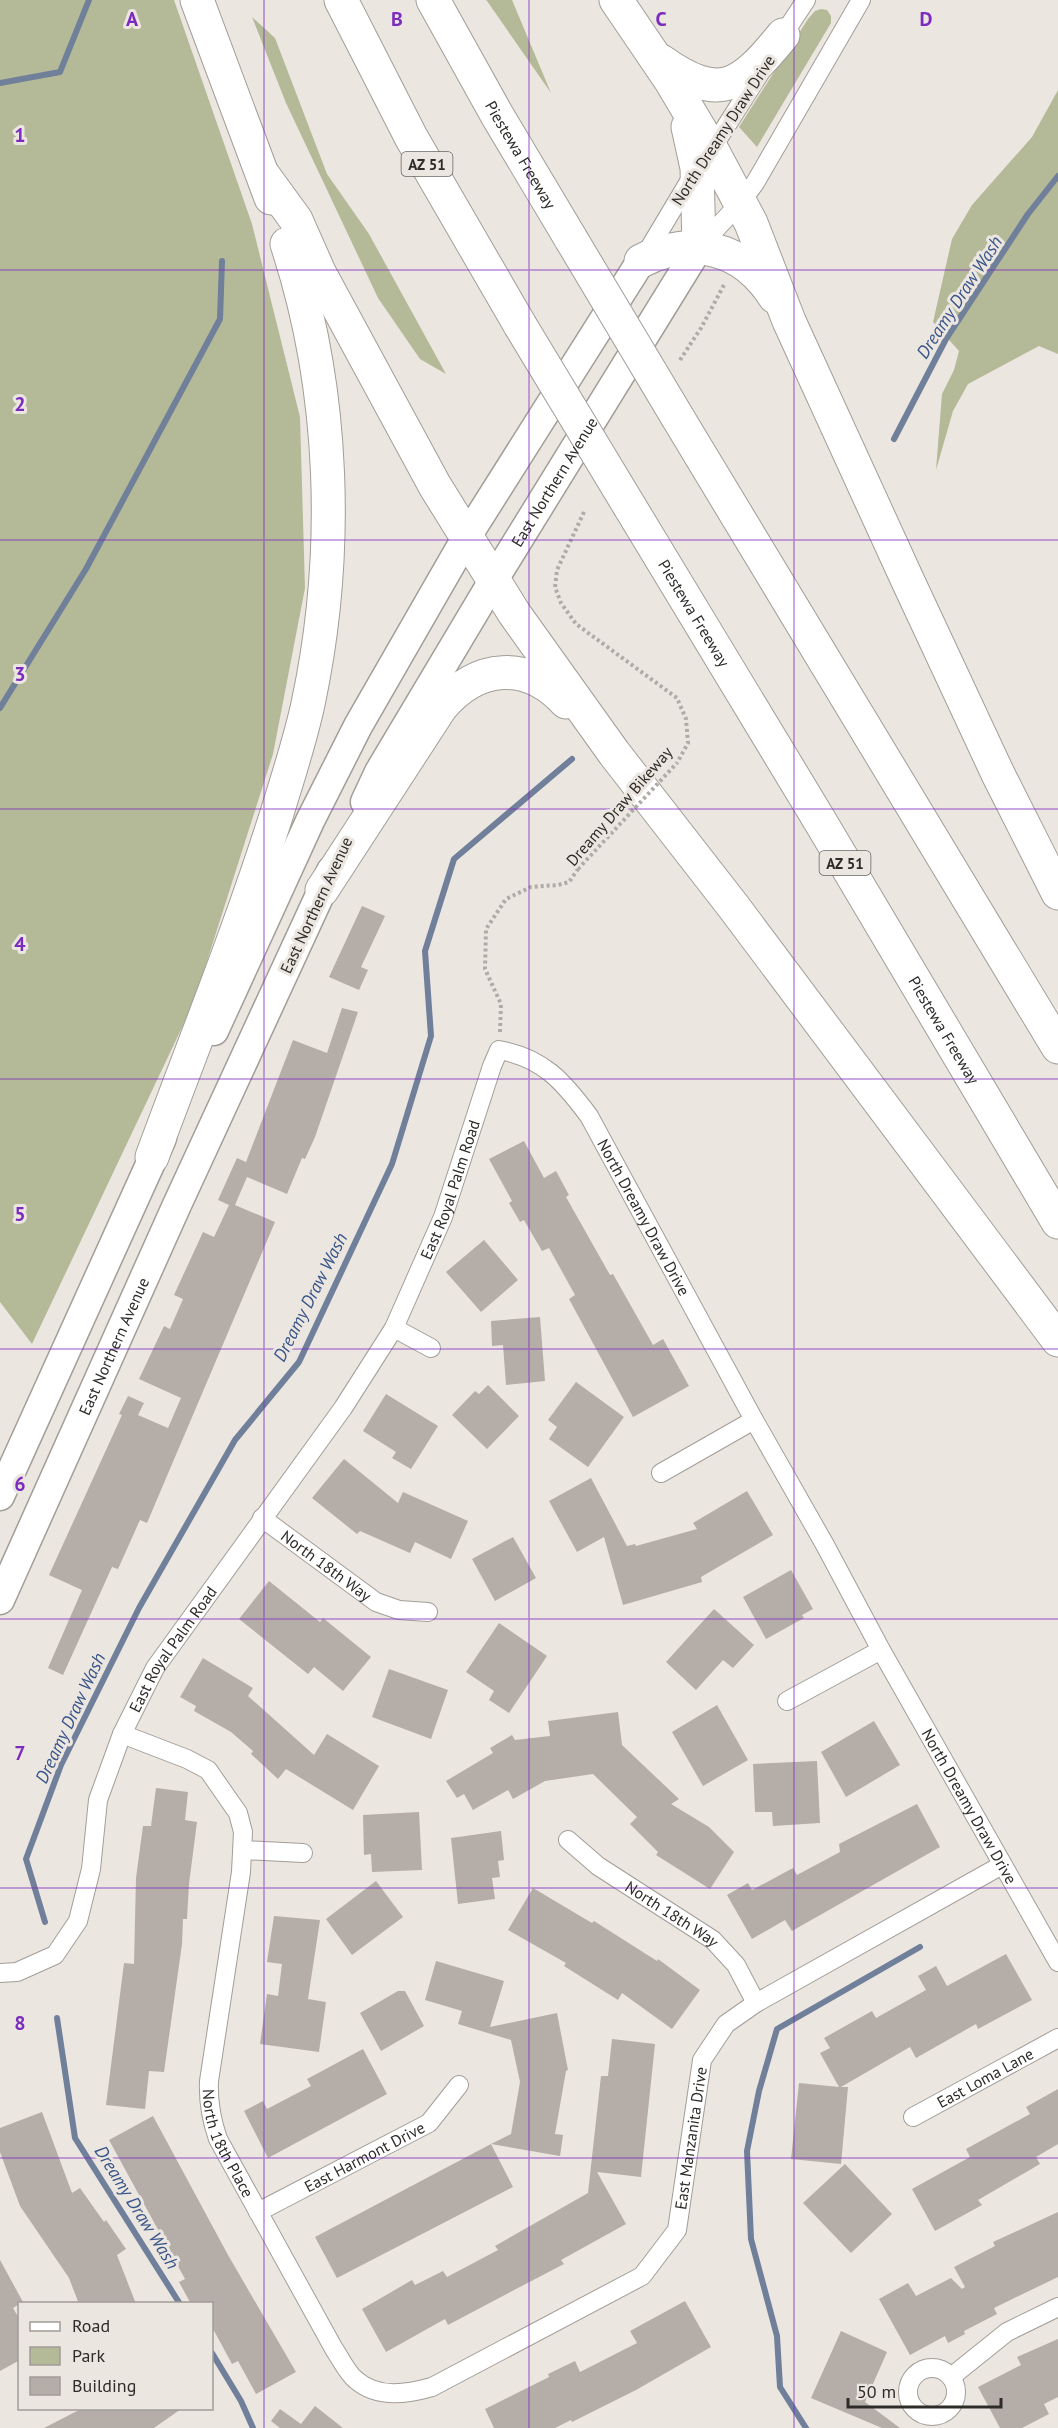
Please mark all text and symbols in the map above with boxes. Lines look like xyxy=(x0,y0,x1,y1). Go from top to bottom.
text: A xyxy=(126,6,139,32)
text: B xyxy=(391,6,403,32)
text: C xyxy=(655,6,667,32)
text: D xyxy=(920,6,933,32)
street label: North Dreamy Draw Drive xyxy=(667,51,779,209)
street label: Piestewa Freeway xyxy=(481,97,561,213)
text: 1 xyxy=(14,122,26,148)
road number: AZ 51 xyxy=(402,152,452,176)
water label: Dreamy Draw Wash xyxy=(911,231,1007,363)
text: 2 xyxy=(14,391,26,417)
street label: East Northern Avenue xyxy=(507,413,602,550)
street label: Piestewa Freeway xyxy=(654,556,735,671)
text: 3 xyxy=(14,661,26,687)
street label: Dreamy Draw Bikeway xyxy=(562,742,677,870)
street label: East Northern Avenue xyxy=(276,834,356,976)
road number: AZ 51 xyxy=(820,851,870,875)
text: 4 xyxy=(14,931,26,957)
street label: Piestewa Freeway xyxy=(904,972,984,1088)
street label: East Royal Palm Road xyxy=(416,1117,484,1262)
street label: North Dreamy Draw Drive xyxy=(593,1135,695,1299)
text: 5 xyxy=(14,1201,26,1227)
water label: Dreamy Draw Wash xyxy=(268,1229,352,1365)
street label: East Northern Avenue xyxy=(74,1274,153,1418)
text: 6 xyxy=(14,1471,26,1497)
street label: North 18th Way xyxy=(277,1526,376,1606)
street label: East Royal Palm Road xyxy=(125,1582,221,1715)
water label: Dreamy Draw Wash xyxy=(30,1649,110,1787)
street label: North Dreamy Draw Drive xyxy=(918,1725,1022,1887)
text: 7 xyxy=(14,1740,26,1766)
street label: North 18th Way xyxy=(622,1876,724,1951)
text: 8 xyxy=(14,2010,26,2036)
street label: East Loma Lane xyxy=(933,2043,1037,2112)
street label: East Manzanita Drive xyxy=(670,2065,711,2211)
street label: North 18th Place xyxy=(199,2089,258,2201)
street label: East Harmont Drive xyxy=(301,2117,428,2196)
water label: Dreamy Draw Wash xyxy=(90,2141,184,2273)
legend xyxy=(18,2302,213,2410)
text: Road xyxy=(72,2314,110,2337)
text: Park xyxy=(72,2344,105,2367)
scale bar xyxy=(848,2371,1001,2409)
text: Building xyxy=(72,2374,136,2397)
text: 50 m xyxy=(857,2380,896,2403)

